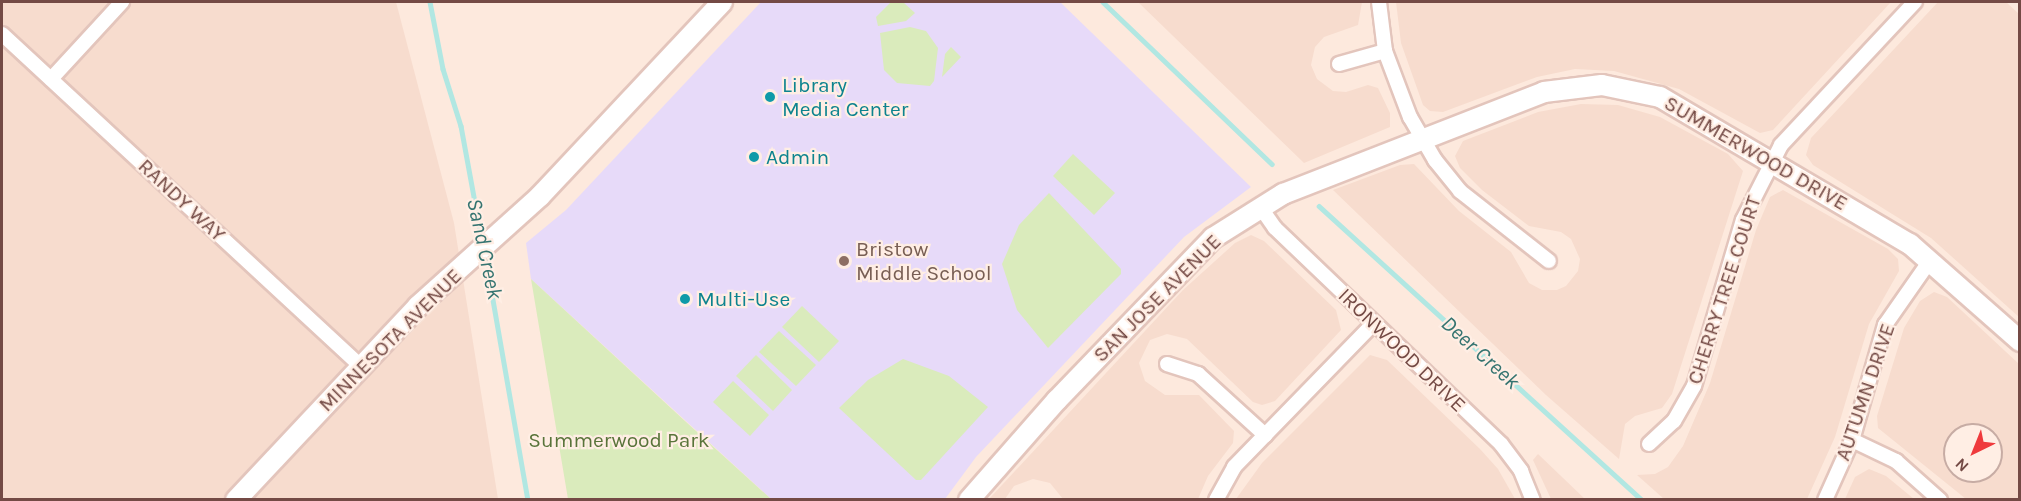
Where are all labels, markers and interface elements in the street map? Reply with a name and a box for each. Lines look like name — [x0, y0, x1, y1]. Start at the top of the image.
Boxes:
place label: Library Media Center — [782, 72, 908, 122]
marker: Library Media Center — [763, 90, 777, 104]
street label: SUMMERWOOD DRIVE — [1660, 90, 1852, 216]
place label: Admin — [766, 144, 829, 170]
marker: Admin — [747, 150, 761, 164]
street label: RANDY WAY — [133, 153, 231, 247]
street label: CHERRY TREE COURT — [1682, 193, 1766, 387]
water label: Sand Creek — [460, 196, 508, 302]
street label: SAN JOSE AVENUE — [1088, 229, 1226, 367]
place label: Bristow Middle School — [856, 236, 992, 286]
marker: Bristow Middle School — [837, 254, 851, 268]
street label: MINNESOTA AVENUE — [313, 263, 467, 417]
street label: IRONWOOD DRIVE — [1333, 283, 1471, 417]
place label: Multi-Use — [697, 286, 790, 312]
marker: Multi-Use — [678, 292, 692, 306]
water label: Deer Creek — [1435, 311, 1525, 395]
street label: AUTUMN DRIVE — [1830, 320, 1900, 464]
north arrow — [1943, 423, 2003, 483]
park label: Summerwood Park — [528, 427, 710, 453]
text: N — [1951, 454, 1972, 476]

